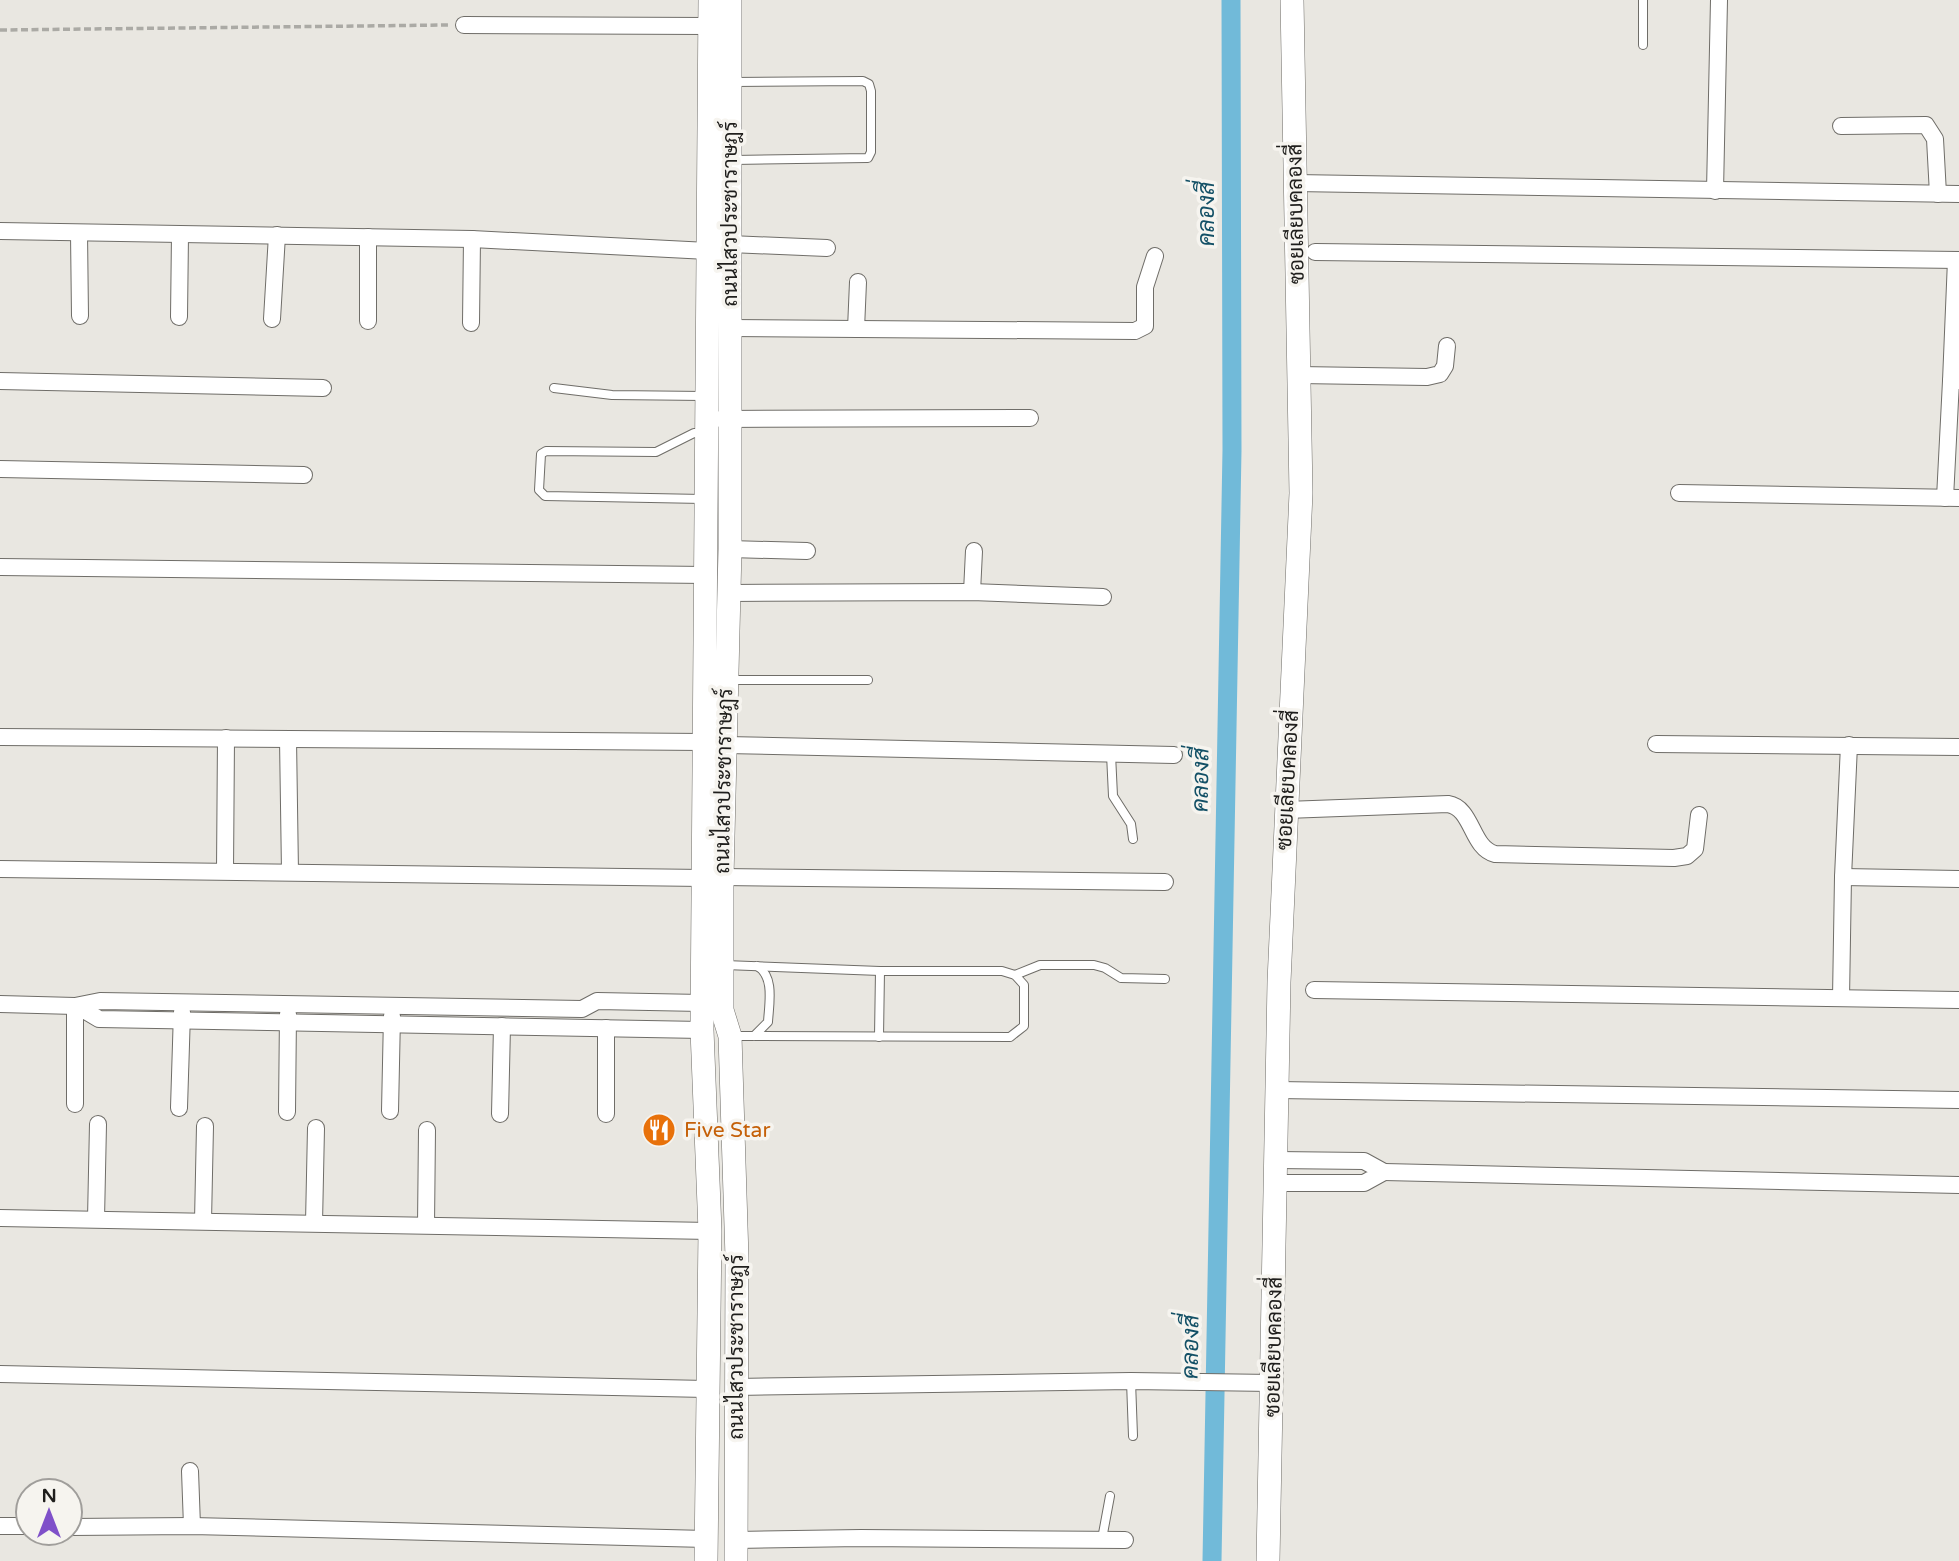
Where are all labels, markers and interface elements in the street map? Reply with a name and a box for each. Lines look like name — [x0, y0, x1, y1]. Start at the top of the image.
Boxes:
street label: ถนนไสวประชาราษฎร์ — [716, 121, 744, 307]
street label: ซอยเลียบคลองสี่ — [1274, 144, 1310, 285]
water label: คลองสี่ — [1185, 179, 1221, 246]
street label: ถนนไสวประชาราษฎร์ — [708, 688, 739, 874]
street label: ซอยเลียบคลองสี่ — [1264, 709, 1304, 851]
water label: คลองสี่ — [1178, 744, 1216, 812]
restaurant icon: Five Star — [640, 1111, 678, 1149]
place label: Five Star — [684, 1118, 770, 1143]
street label: ถนนไสวประชาราษฎร์ — [722, 1254, 750, 1440]
street label: ซอยเลียบคลองสี่ — [1252, 1276, 1288, 1417]
water label: คลองสี่ — [1168, 1311, 1206, 1379]
north arrow — [14, 1477, 84, 1547]
text: N — [41, 1485, 57, 1507]

